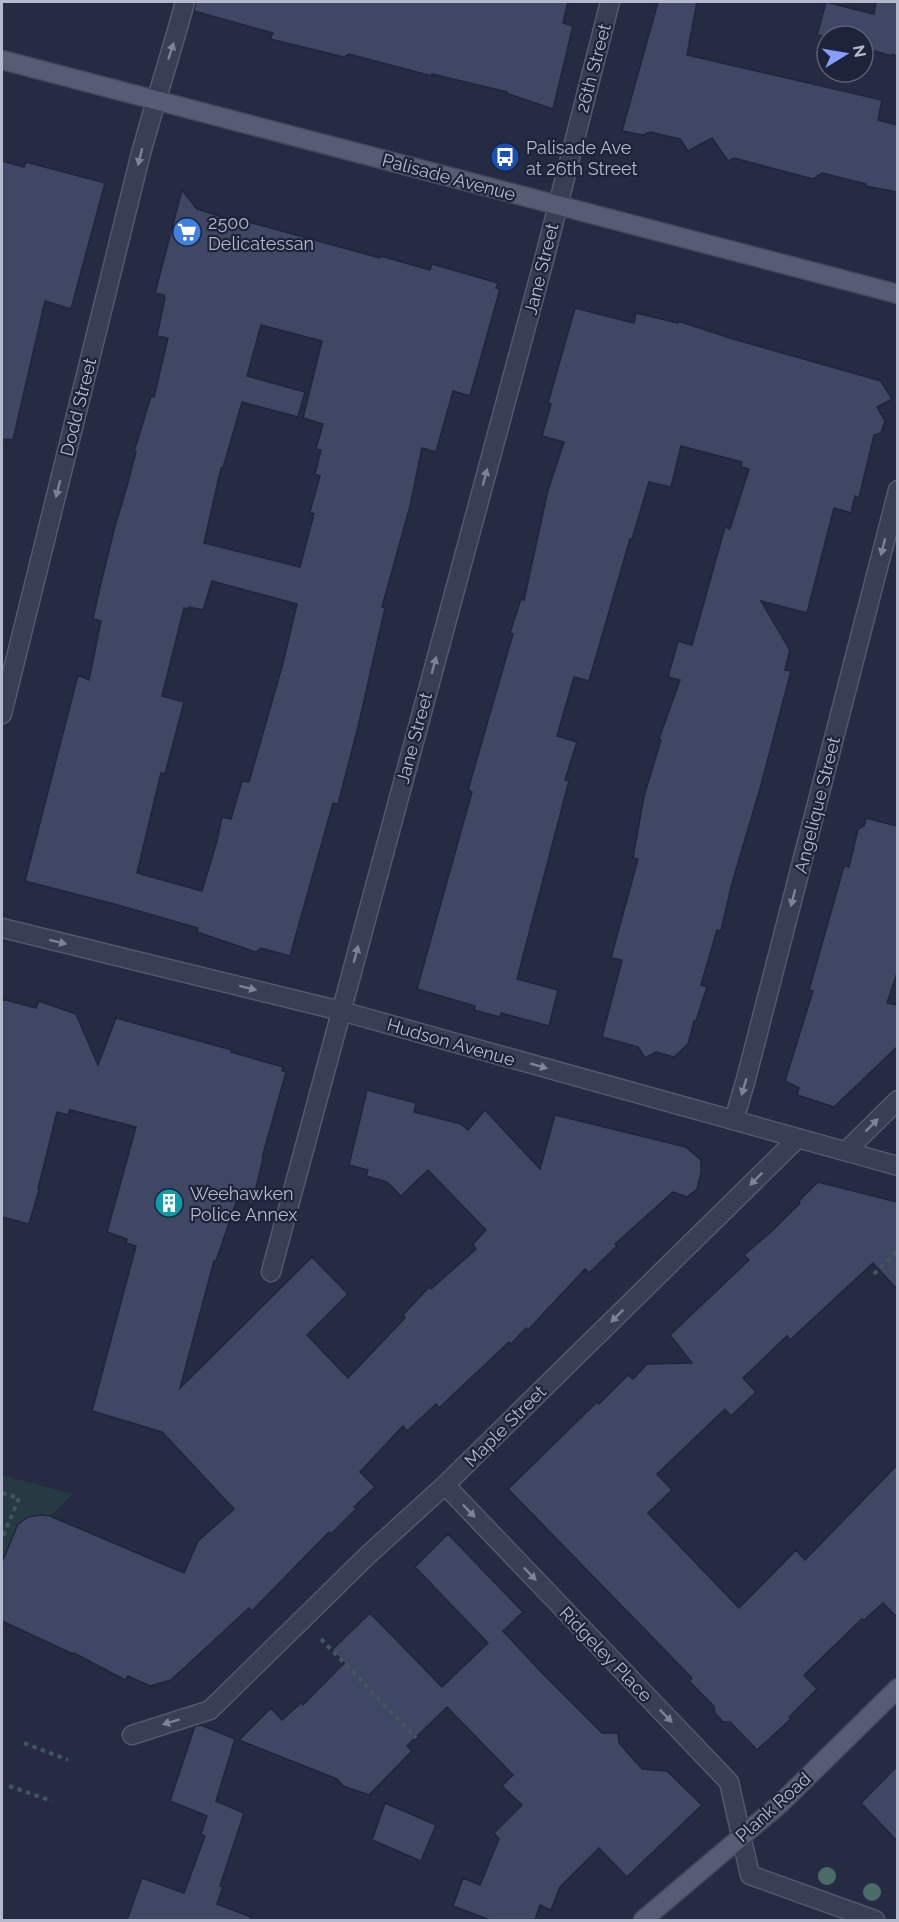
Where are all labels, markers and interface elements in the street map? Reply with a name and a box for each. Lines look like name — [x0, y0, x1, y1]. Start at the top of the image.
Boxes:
street label: 26th Street — [571, 21, 615, 115]
north arrow — [815, 24, 875, 84]
one-way arrow — [167, 42, 177, 60]
text: N — [849, 43, 870, 59]
place label: Palisade Ave at 26th Street — [526, 137, 638, 179]
bus stop icon: Palisade Ave at 26th Street — [489, 141, 521, 173]
one-way arrow — [135, 148, 144, 166]
street label: Palisade Avenue — [380, 149, 518, 205]
place label: 2500 Delicatessan — [208, 212, 314, 254]
supermarket icon: 2500 Delicatessan — [171, 216, 203, 248]
street label: Jane Street — [519, 221, 563, 317]
street label: Dodd Street — [56, 356, 100, 458]
one-way arrow — [481, 468, 491, 486]
one-way arrow — [52, 479, 62, 498]
one-way arrow — [878, 538, 887, 556]
one-way arrow — [430, 656, 440, 674]
street label: Jane Street — [392, 690, 436, 786]
street label: Angelique Street — [790, 735, 844, 875]
one-way arrow — [787, 889, 797, 907]
one-way arrow — [49, 937, 68, 947]
one-way arrow — [352, 945, 361, 963]
one-way arrow — [239, 984, 257, 994]
street label: Hudson Avenue — [385, 1014, 518, 1070]
one-way arrow — [530, 1062, 548, 1071]
one-way arrow — [739, 1078, 748, 1096]
one-way arrow — [864, 1119, 878, 1133]
one-way arrow — [748, 1172, 763, 1186]
place label: Weehawken Police Annex — [190, 1183, 297, 1225]
building icon: Weehawken Police Annex — [153, 1187, 185, 1219]
one-way arrow — [611, 1308, 625, 1322]
street label: Maple Street — [460, 1381, 550, 1471]
one-way arrow — [462, 1504, 476, 1518]
one-way arrow — [523, 1567, 537, 1581]
street label: Ridgeley Place — [555, 1602, 657, 1706]
one-way arrow — [659, 1709, 673, 1724]
one-way arrow — [162, 1718, 180, 1728]
street label: Plank Road — [731, 1768, 815, 1846]

